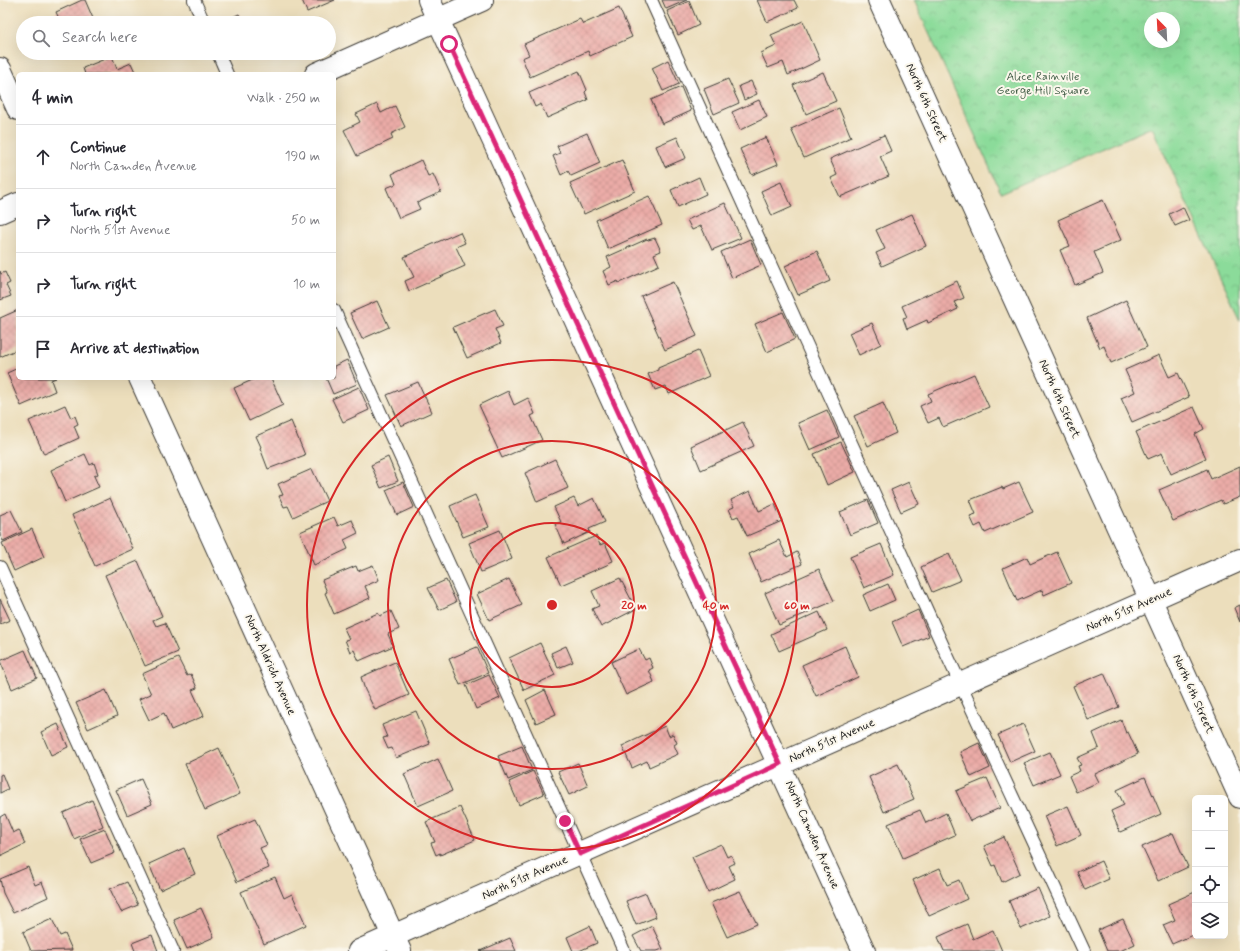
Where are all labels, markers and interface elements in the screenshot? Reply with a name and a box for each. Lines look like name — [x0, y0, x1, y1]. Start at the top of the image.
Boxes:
north arrow — [1144, 12, 1180, 48]
search box — [16, 16, 336, 60]
icon: search — [30, 27, 52, 49]
text: Search here — [62, 28, 138, 48]
route start — [440, 35, 458, 53]
street label: North 6th Street — [901, 61, 951, 145]
park label: Alice Rainville George Hill Square — [997, 69, 1090, 99]
text: 4 min — [32, 87, 73, 109]
text: Walk · 250 m — [247, 90, 320, 107]
text: Continue — [70, 138, 126, 158]
icon: ahead — [32, 146, 54, 168]
text: 190 m — [285, 148, 320, 165]
text: North Camden Avenue — [70, 158, 197, 175]
text: Turn right — [70, 202, 137, 222]
icon: right — [32, 210, 54, 232]
text: 50 m — [291, 212, 320, 229]
text: North 51st Avenue — [70, 222, 170, 239]
icon: right — [32, 274, 54, 296]
text: Turn right — [70, 275, 137, 295]
text: 10 m — [293, 276, 320, 293]
icon: arrive — [32, 338, 54, 360]
text: Arrive at destination — [70, 339, 199, 359]
street label: North 6th Street — [1034, 357, 1084, 441]
street label: North 51st Avenue — [1083, 584, 1175, 636]
centre of rings — [545, 598, 559, 612]
text: 20 m — [621, 598, 647, 614]
text: 40 m — [703, 598, 730, 614]
text: 60 m — [784, 598, 810, 614]
street label: North Aldrich Avenue — [241, 612, 300, 718]
street label: North 6th Street — [1168, 652, 1218, 736]
street label: North 51st Avenue — [786, 715, 878, 767]
street label: North Camden Avenue — [781, 778, 843, 892]
map controls — [1192, 795, 1228, 939]
button: + — [1192, 795, 1228, 831]
route end — [556, 812, 574, 830]
button: − — [1192, 831, 1228, 867]
street label: North 51st Avenue — [479, 852, 571, 904]
button: locate — [1192, 867, 1228, 903]
button: layers — [1192, 903, 1228, 939]

